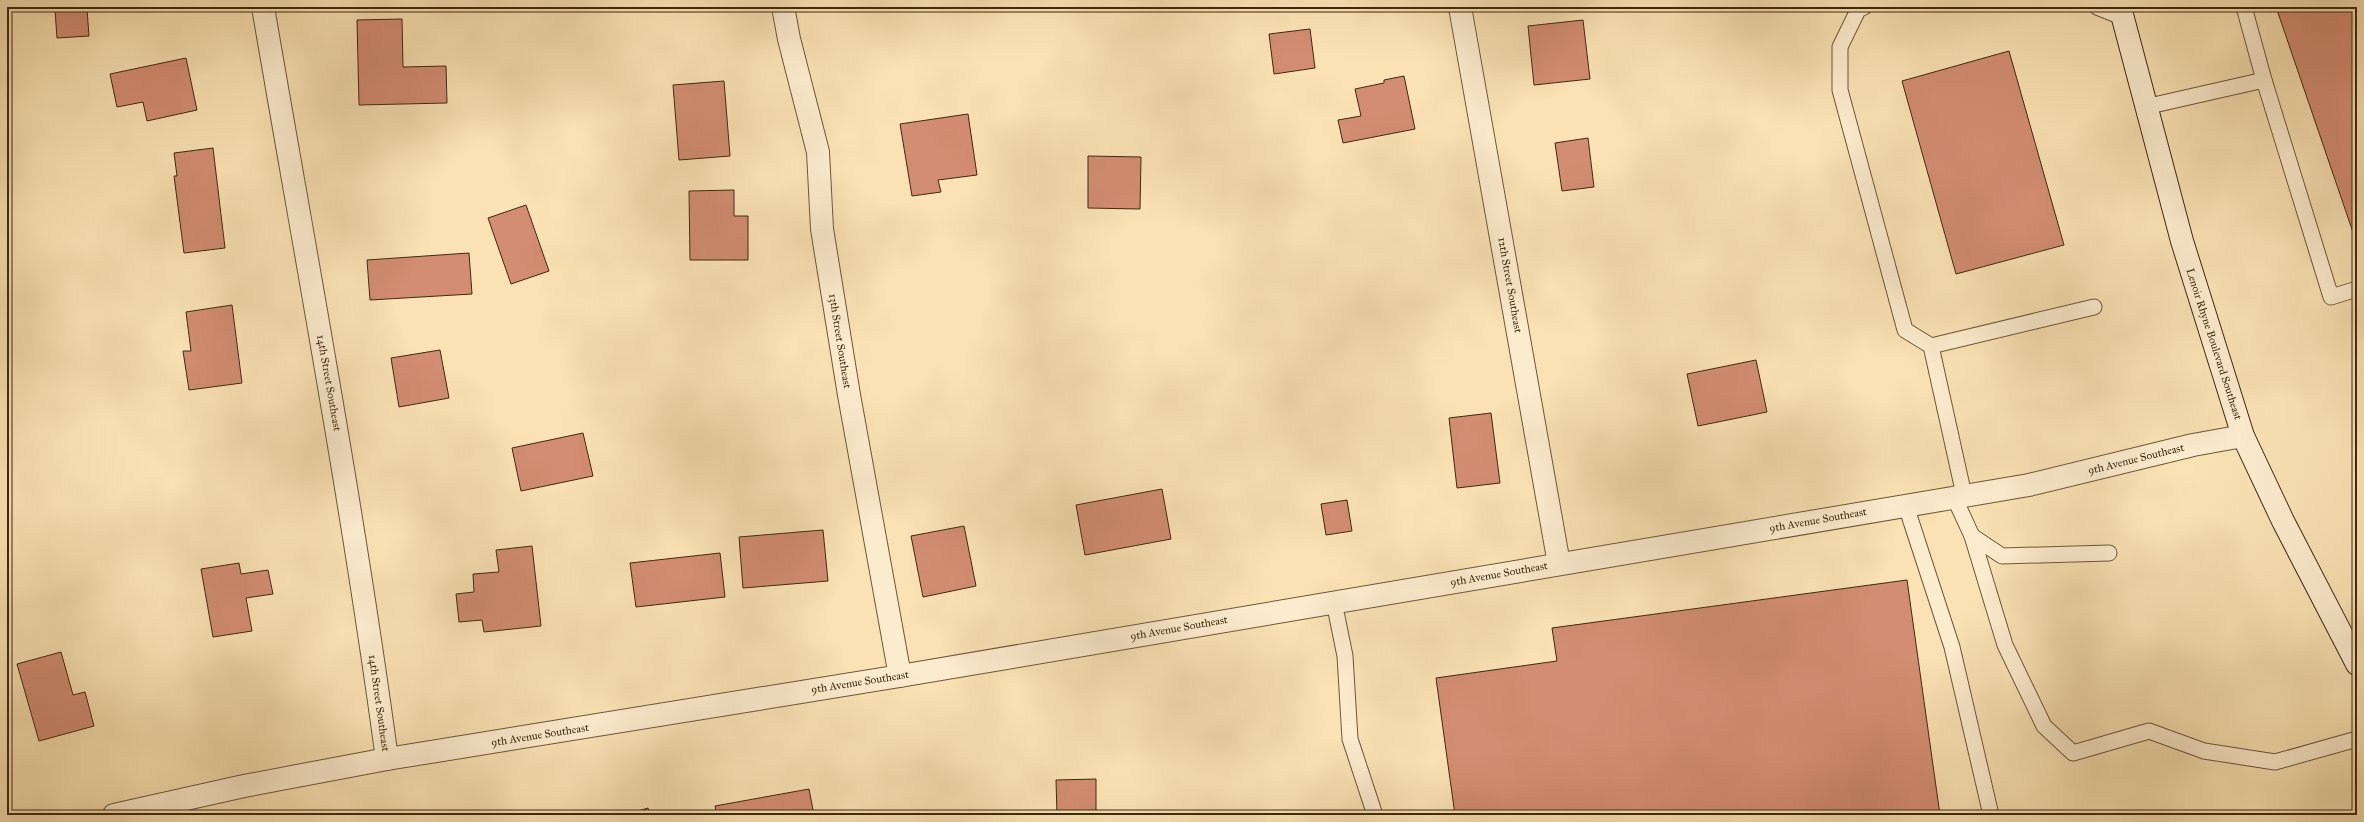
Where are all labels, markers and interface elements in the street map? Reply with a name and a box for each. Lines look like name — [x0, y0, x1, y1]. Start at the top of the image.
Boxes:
street label: 12th Street Southeast — [1495, 236, 1525, 334]
street label: Lenoir Rhyne Boulevard Southeast — [2183, 267, 2245, 421]
street label: 13th Street Southeast — [826, 293, 854, 389]
street label: 14th Street Southeast — [314, 334, 344, 432]
street label: 9th Avenue Southeast — [2087, 441, 2186, 477]
street label: 9th Avenue Southeast — [1768, 505, 1868, 535]
street label: 9th Avenue Southeast — [1449, 559, 1549, 589]
street label: 9th Avenue Southeast — [1129, 613, 1229, 643]
street label: 14th Street Southeast — [366, 654, 392, 752]
street label: 9th Avenue Southeast — [810, 668, 910, 696]
street label: 9th Avenue Southeast — [490, 721, 590, 749]

